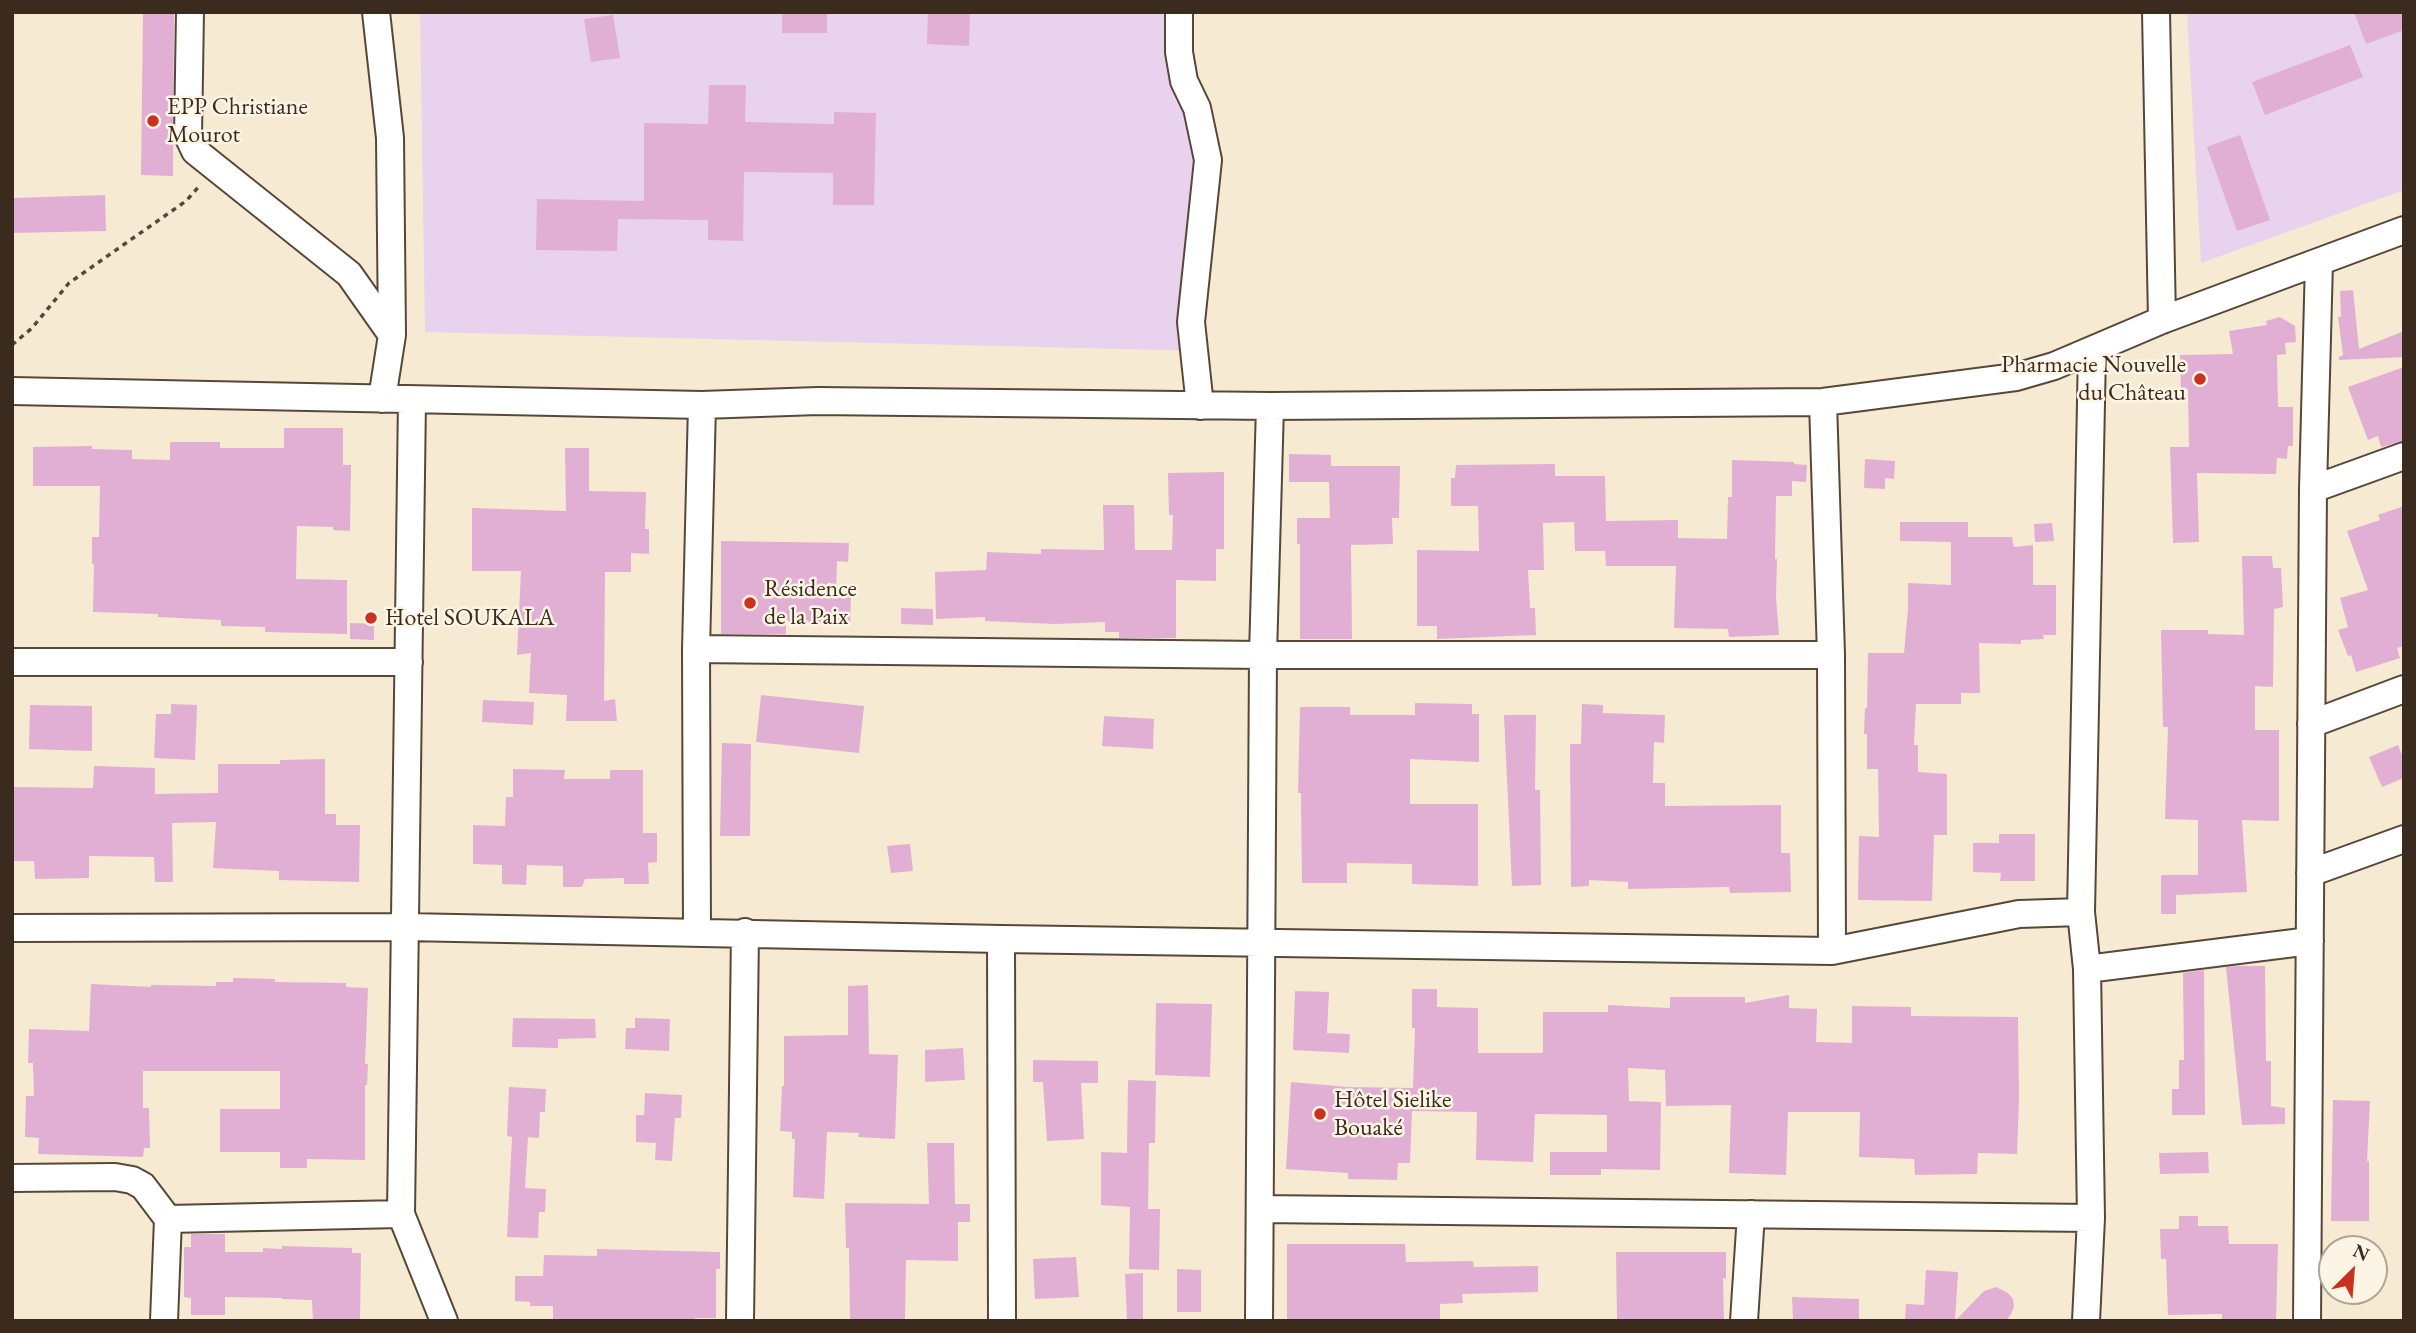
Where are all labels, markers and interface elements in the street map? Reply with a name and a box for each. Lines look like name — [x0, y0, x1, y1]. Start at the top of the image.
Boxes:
place label: EPP Christiane Mourot — [167, 93, 308, 149]
marker: EPP Christiane Mourot — [145, 113, 161, 129]
place label: Pharmacie Nouvelle du Château — [2001, 351, 2186, 407]
marker: Pharmacie Nouvelle du Château — [2192, 371, 2208, 387]
place label: Résidence de la Paix — [764, 575, 857, 631]
marker: Résidence de la Paix — [742, 595, 758, 611]
place label: Hotel SOUKALA — [385, 604, 555, 632]
marker: Hotel SOUKALA — [363, 610, 379, 626]
place label: Hôtel Sielike Bouaké — [1334, 1086, 1451, 1142]
marker: Hôtel Sielike Bouaké — [1312, 1106, 1328, 1122]
north arrow — [2318, 1235, 2388, 1305]
text: N — [2349, 1238, 2373, 1267]

